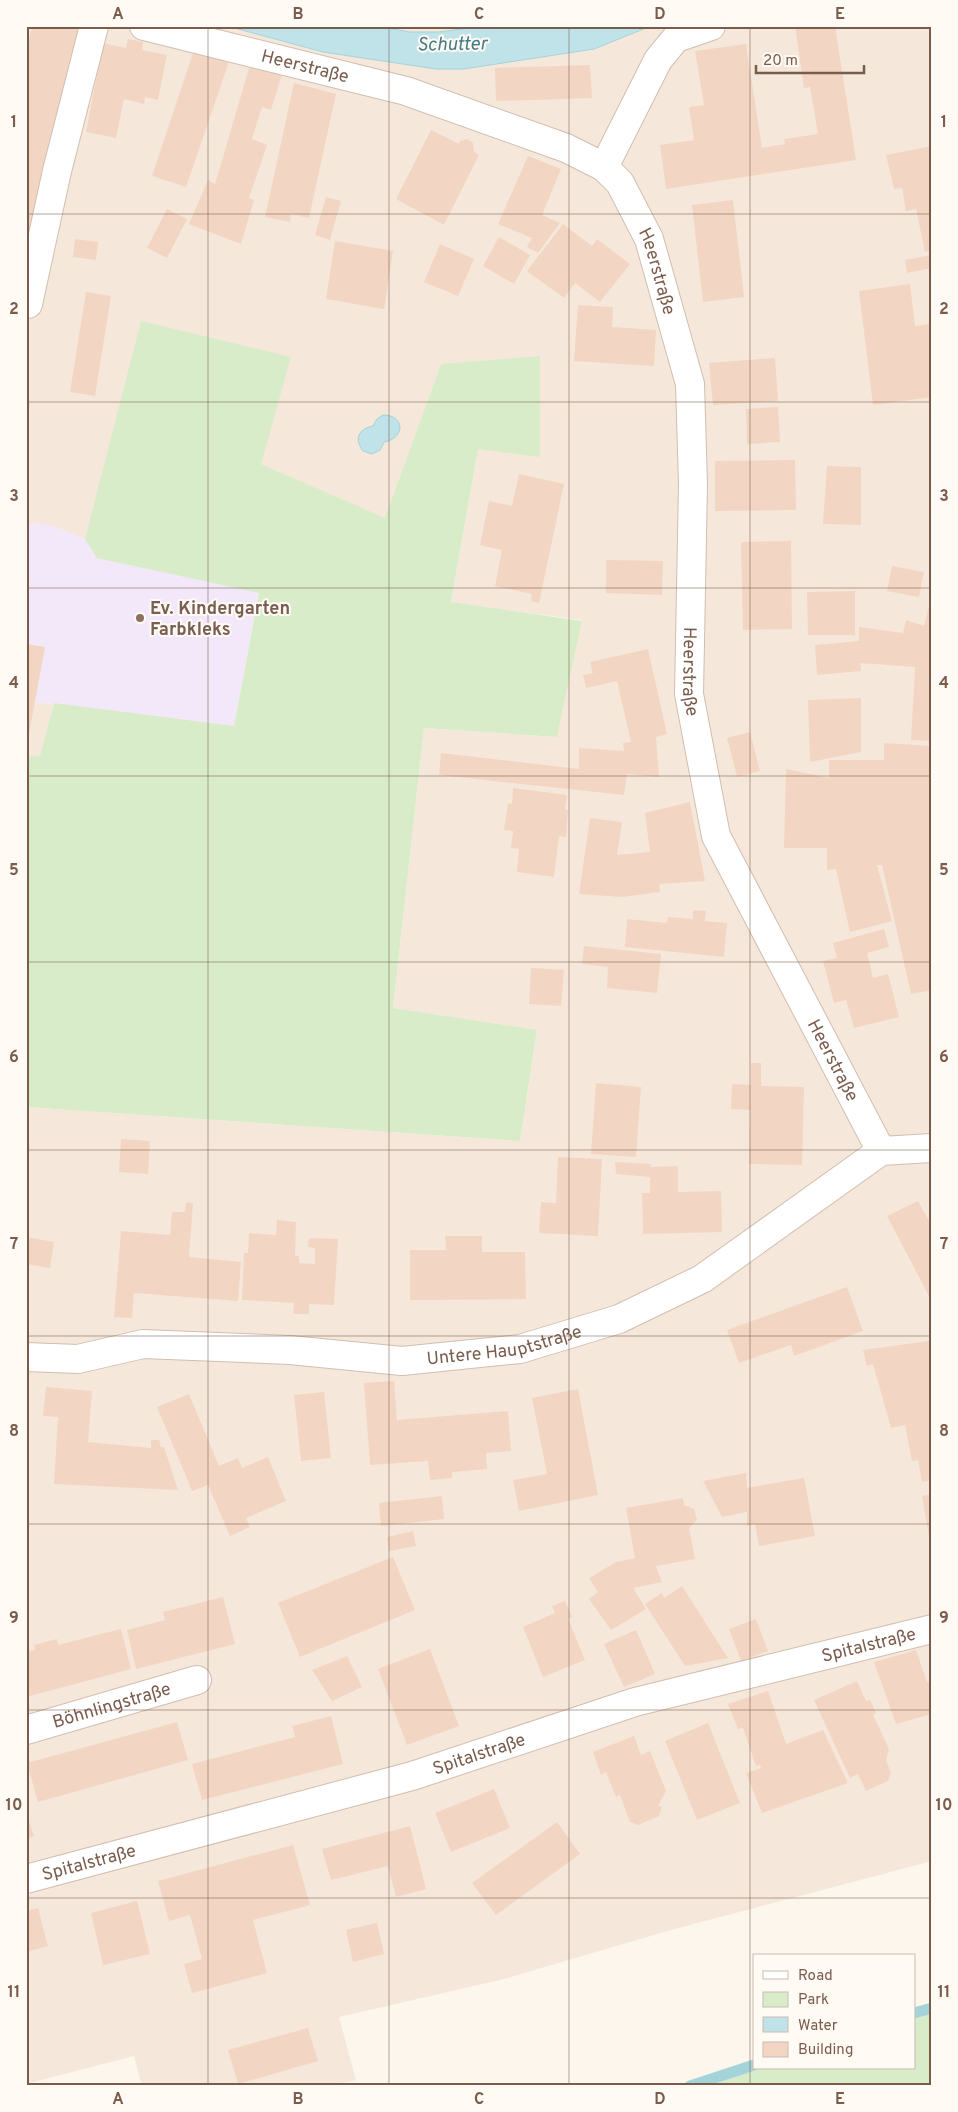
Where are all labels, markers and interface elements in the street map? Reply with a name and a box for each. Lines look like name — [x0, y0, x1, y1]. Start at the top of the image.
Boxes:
text: A — [112, 5, 124, 25]
text: B — [292, 5, 304, 25]
text: C — [474, 5, 484, 25]
text: D — [654, 5, 666, 25]
text: E — [835, 5, 845, 25]
water label: Schutter — [417, 32, 489, 58]
scale bar — [756, 42, 863, 74]
street label: Heerstraße — [259, 45, 351, 89]
text: 20 m — [763, 52, 798, 71]
text: 1 — [11, 113, 17, 133]
text: 1 — [941, 113, 947, 133]
street label: Heerstraße — [632, 224, 680, 318]
text: 2 — [9, 300, 19, 320]
text: 2 — [939, 300, 949, 320]
text: 3 — [9, 487, 19, 507]
text: 3 — [939, 487, 949, 507]
place label: Ev. Kindergarten Farbkleks — [150, 598, 290, 642]
marker: Ev. Kindergarten Farbkleks — [134, 612, 146, 624]
street label: Heerstraße — [676, 627, 703, 718]
text: 4 — [9, 674, 19, 694]
text: 4 — [939, 674, 949, 694]
text: 5 — [9, 861, 19, 881]
text: 5 — [939, 861, 949, 881]
street label: Heerstraße — [801, 1016, 863, 1106]
text: 6 — [9, 1048, 19, 1068]
text: 6 — [939, 1048, 949, 1068]
text: 7 — [10, 1235, 18, 1255]
text: 7 — [940, 1235, 948, 1255]
street label: Untere Hauptstraße — [426, 1321, 585, 1371]
text: 8 — [9, 1422, 19, 1442]
text: 8 — [939, 1422, 949, 1442]
text: 9 — [9, 1609, 19, 1629]
text: 9 — [939, 1609, 949, 1629]
street label: Spitalstraße — [819, 1623, 919, 1669]
street label: Böhnlingstraße — [50, 1678, 174, 1735]
street label: Spitalstraße — [430, 1729, 529, 1781]
text: 10 — [6, 1796, 22, 1816]
text: 10 — [936, 1796, 952, 1816]
street label: Spitalstraße — [40, 1840, 139, 1887]
legend — [753, 1954, 916, 2070]
text: Road — [798, 1967, 833, 1986]
text: 11 — [8, 1983, 20, 2003]
text: 11 — [938, 1983, 950, 2003]
text: Park — [798, 1991, 829, 2010]
text: Water — [798, 2017, 838, 2036]
text: Building — [798, 2041, 853, 2060]
text: A — [112, 2090, 124, 2110]
text: B — [292, 2090, 304, 2110]
text: C — [474, 2090, 484, 2110]
text: D — [654, 2090, 666, 2110]
text: E — [835, 2090, 845, 2110]

